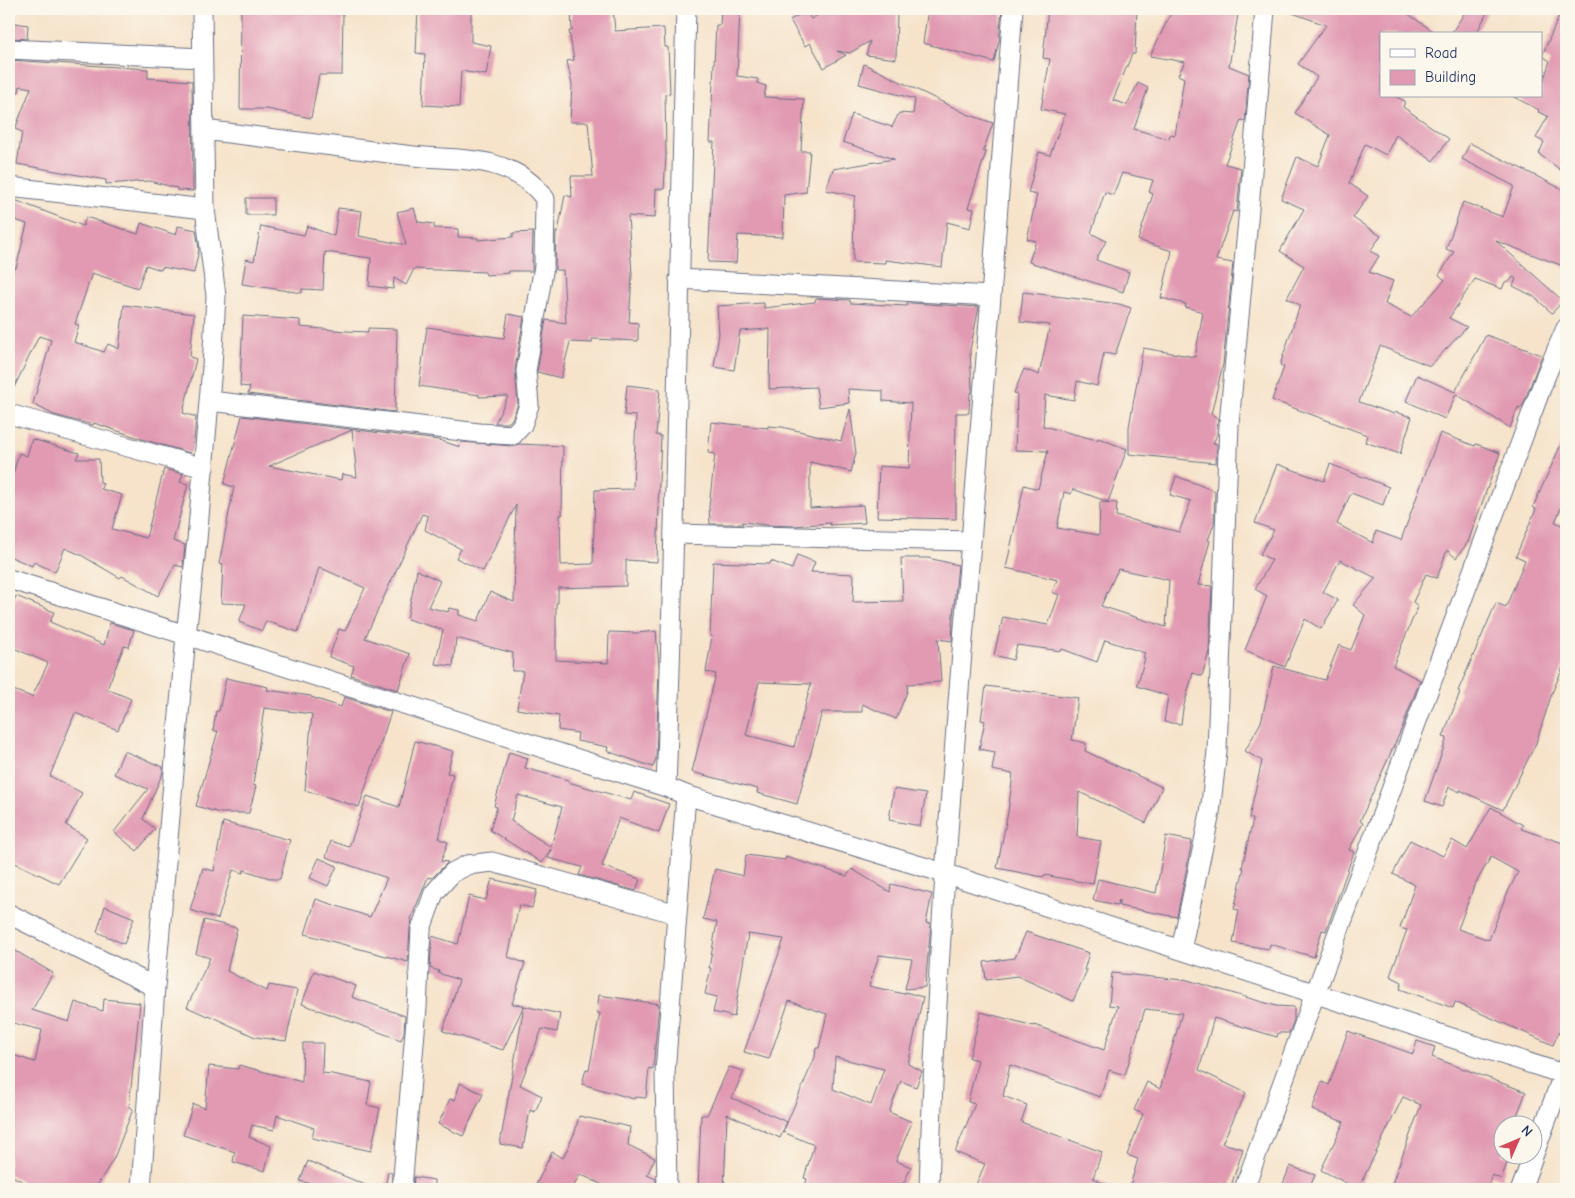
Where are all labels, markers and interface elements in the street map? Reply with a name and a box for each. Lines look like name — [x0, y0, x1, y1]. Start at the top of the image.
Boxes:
legend — [1380, 32, 1542, 98]
text: Road — [1425, 44, 1457, 62]
text: Building — [1425, 68, 1476, 86]
north arrow — [1492, 1116, 1542, 1166]
text: N — [1518, 1122, 1536, 1140]

